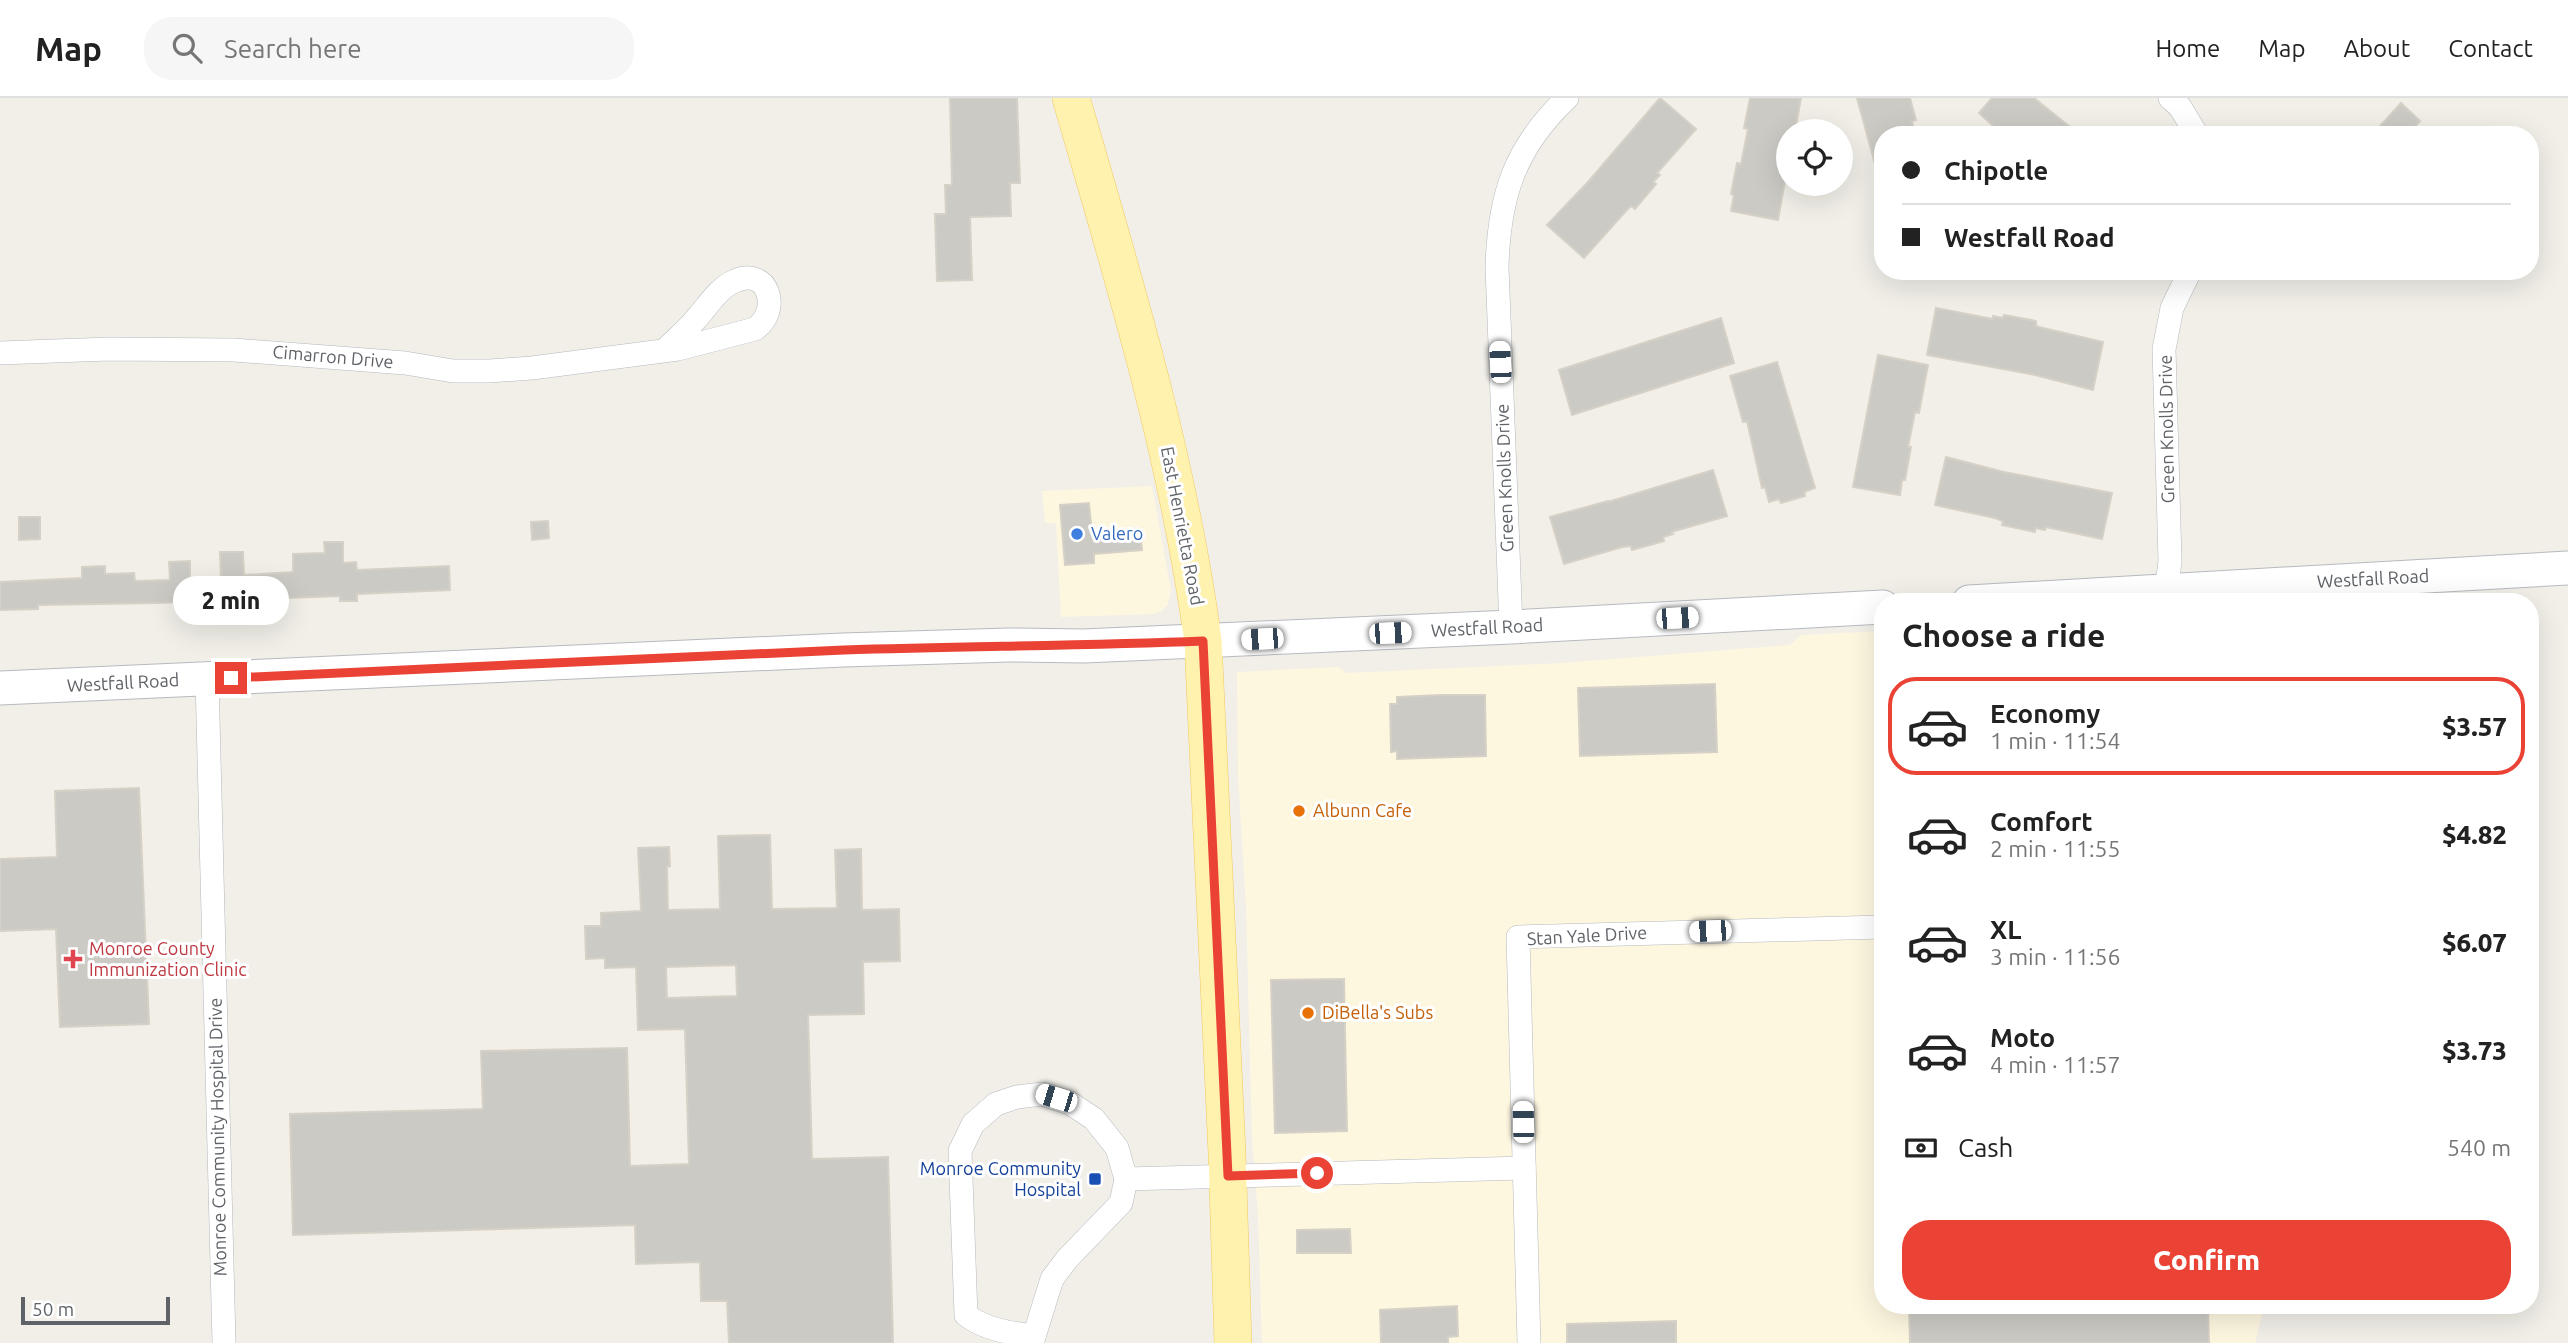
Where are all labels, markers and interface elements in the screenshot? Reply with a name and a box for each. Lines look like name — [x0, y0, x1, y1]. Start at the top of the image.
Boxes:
search box — [144, 17, 634, 80]
icon: search — [168, 29, 206, 67]
text: Map — [35, 30, 102, 67]
text: Search here — [224, 34, 362, 63]
text: Home — [2155, 35, 2220, 62]
text: Map — [2258, 35, 2305, 62]
text: About — [2343, 35, 2410, 62]
text: Contact — [2448, 35, 2533, 62]
map controls — [1776, 119, 1853, 196]
button: locate — [1776, 119, 1853, 196]
text: Chipotle — [1944, 156, 2048, 185]
text: Westfall Road — [1944, 223, 2115, 252]
car — [1489, 340, 1512, 384]
street label: Cimarron Drive — [272, 341, 394, 371]
street label: Green Knolls Drive — [2155, 355, 2177, 504]
street label: Green Knolls Drive — [1491, 403, 1517, 553]
street label: East Henrietta Road — [1158, 445, 1208, 607]
place label: Valero — [1091, 523, 1143, 543]
marker: Valero — [1069, 526, 1085, 542]
street label: Westfall Road — [2316, 565, 2430, 591]
callout: 2 min — [173, 576, 289, 626]
text: 2 min — [202, 588, 260, 613]
car — [1656, 606, 1699, 630]
street label: Westfall Road — [1430, 614, 1544, 640]
text: Choose a ride — [1902, 617, 2105, 653]
car — [1369, 622, 1412, 644]
car — [1241, 627, 1284, 651]
route end — [215, 662, 247, 694]
street label: Westfall Road — [66, 669, 180, 695]
icon: car — [1906, 695, 1969, 758]
text: Economy — [1990, 699, 2100, 728]
text: $3.57 — [2442, 712, 2507, 741]
text: 1 min · 11:54 — [1990, 728, 2121, 753]
place label: Albunn Cafe — [1313, 800, 1412, 820]
marker: Albunn Cafe — [1291, 803, 1307, 819]
icon: car — [1906, 803, 1969, 866]
text: Comfort — [1990, 807, 2093, 836]
text: $4.82 — [2442, 820, 2507, 849]
text: 2 min · 11:55 — [1990, 836, 2121, 861]
icon: car — [1906, 911, 1969, 974]
text: XL — [1990, 915, 2021, 944]
car — [1689, 920, 1732, 942]
street label: Stan Yale Drive — [1526, 922, 1648, 948]
text: $6.07 — [2442, 928, 2507, 957]
place label: Monroe County Immunization Clinic — [89, 938, 247, 979]
text: 3 min · 11:56 — [1990, 944, 2121, 969]
marker: Monroe County Immunization Clinic — [63, 949, 83, 969]
street label: Monroe Community Hospital Drive — [205, 997, 229, 1277]
place label: DiBella's Subs — [1322, 1002, 1433, 1022]
marker: DiBella's Subs — [1300, 1005, 1316, 1021]
icon: car — [1906, 1019, 1969, 1082]
text: Moto — [1990, 1023, 2055, 1052]
text: $3.73 — [2442, 1036, 2507, 1065]
text: 4 min · 11:57 — [1990, 1052, 2121, 1077]
car — [1033, 1082, 1080, 1114]
car — [1513, 1101, 1534, 1143]
icon: cash — [1902, 1129, 1940, 1167]
text: Cash — [1958, 1133, 2013, 1162]
text: 540 m — [2447, 1135, 2511, 1160]
route start — [1301, 1157, 1333, 1189]
place label: Monroe Community Hospital — [920, 1158, 1081, 1199]
marker: Monroe Community Hospital — [1087, 1171, 1103, 1187]
button: Confirm — [1902, 1220, 2511, 1300]
scale bar — [21, 1294, 170, 1326]
text: 50 m — [32, 1298, 74, 1320]

